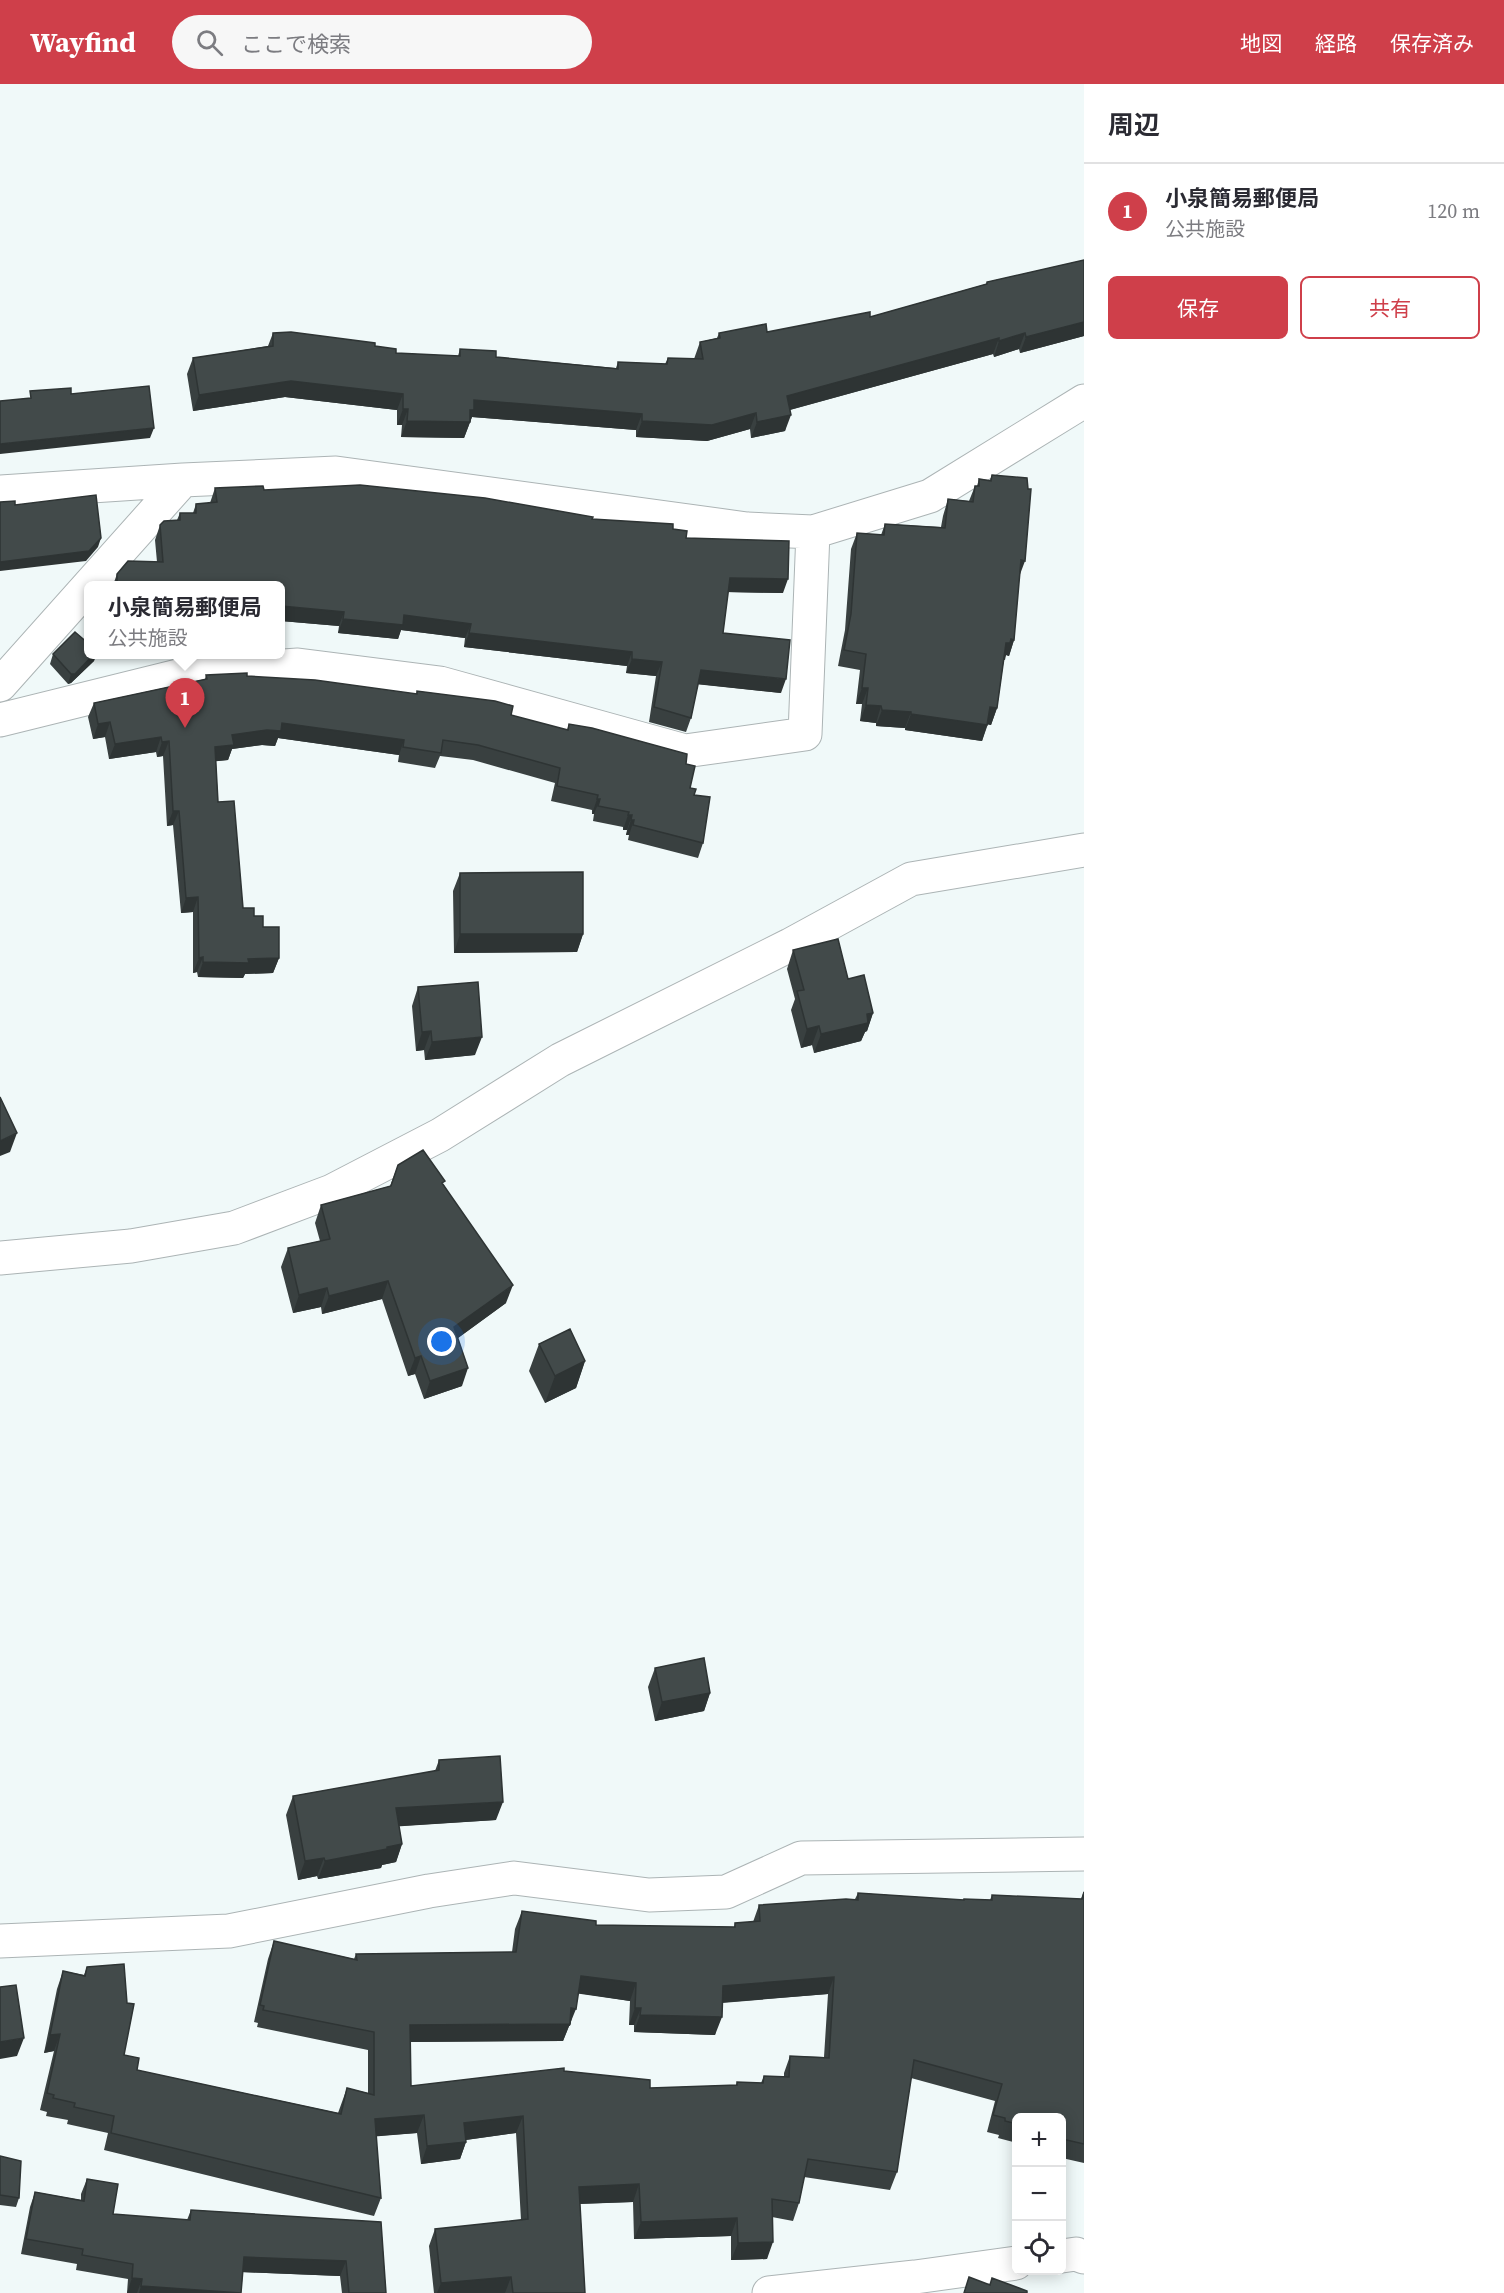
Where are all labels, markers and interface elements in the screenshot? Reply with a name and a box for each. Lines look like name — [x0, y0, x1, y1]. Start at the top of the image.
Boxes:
search box — [172, 15, 592, 69]
text: Wayfind — [30, 23, 136, 61]
icon: search — [193, 26, 226, 59]
text: ここで検索 — [241, 29, 351, 59]
text: 地図 — [1240, 29, 1282, 58]
text: 経路 — [1315, 29, 1357, 58]
text: 保存済み — [1390, 29, 1474, 58]
text: 周辺 — [1108, 107, 1160, 143]
text: 小泉簡易郵便局 — [1165, 183, 1319, 213]
text: 1 — [1122, 197, 1133, 225]
text: 120 m — [1427, 197, 1480, 225]
text: 公共施設 — [1165, 215, 1245, 243]
button: 保存 — [1108, 276, 1288, 339]
button: 共有 — [1300, 276, 1480, 339]
popup — [84, 581, 285, 659]
text: 小泉簡易郵便局 — [107, 592, 262, 622]
text: 公共施設 — [107, 624, 187, 652]
pin: 1 — [166, 678, 204, 728]
your location — [427, 1327, 456, 1356]
map controls — [1012, 2113, 1066, 2275]
button: + — [1012, 2113, 1066, 2167]
button: − — [1012, 2167, 1066, 2221]
button: locate — [1012, 2221, 1066, 2275]

